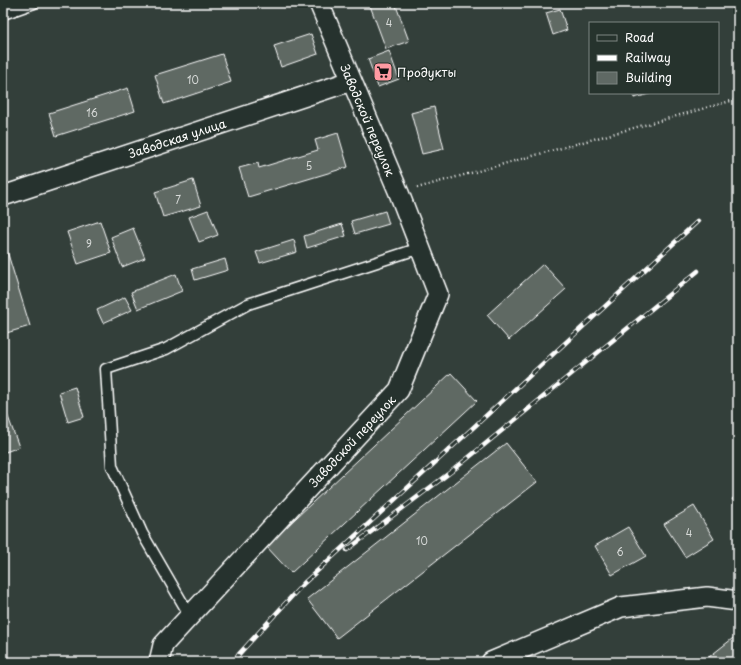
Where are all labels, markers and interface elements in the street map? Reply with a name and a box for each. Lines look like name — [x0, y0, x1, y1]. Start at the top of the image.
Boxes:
house number: 4 — [386, 15, 393, 30]
legend — [589, 22, 719, 94]
text: Road — [625, 28, 654, 46]
text: Railway — [625, 48, 671, 66]
street label: Заводской переулок — [336, 61, 400, 180]
supermarket icon: Продукты — [372, 61, 394, 83]
place label: Продукты — [397, 63, 456, 81]
text: Building — [625, 68, 672, 86]
house number: 10 — [187, 72, 199, 87]
house number: 16 — [86, 105, 98, 120]
street label: Заводская улица — [126, 114, 228, 162]
house number: 5 — [306, 158, 312, 173]
house number: 7 — [175, 192, 181, 207]
house number: 9 — [86, 236, 92, 251]
street label: Заводской переулок — [304, 390, 400, 491]
house number: 4 — [686, 525, 693, 540]
house number: 10 — [416, 533, 428, 548]
house number: 6 — [616, 544, 624, 559]

